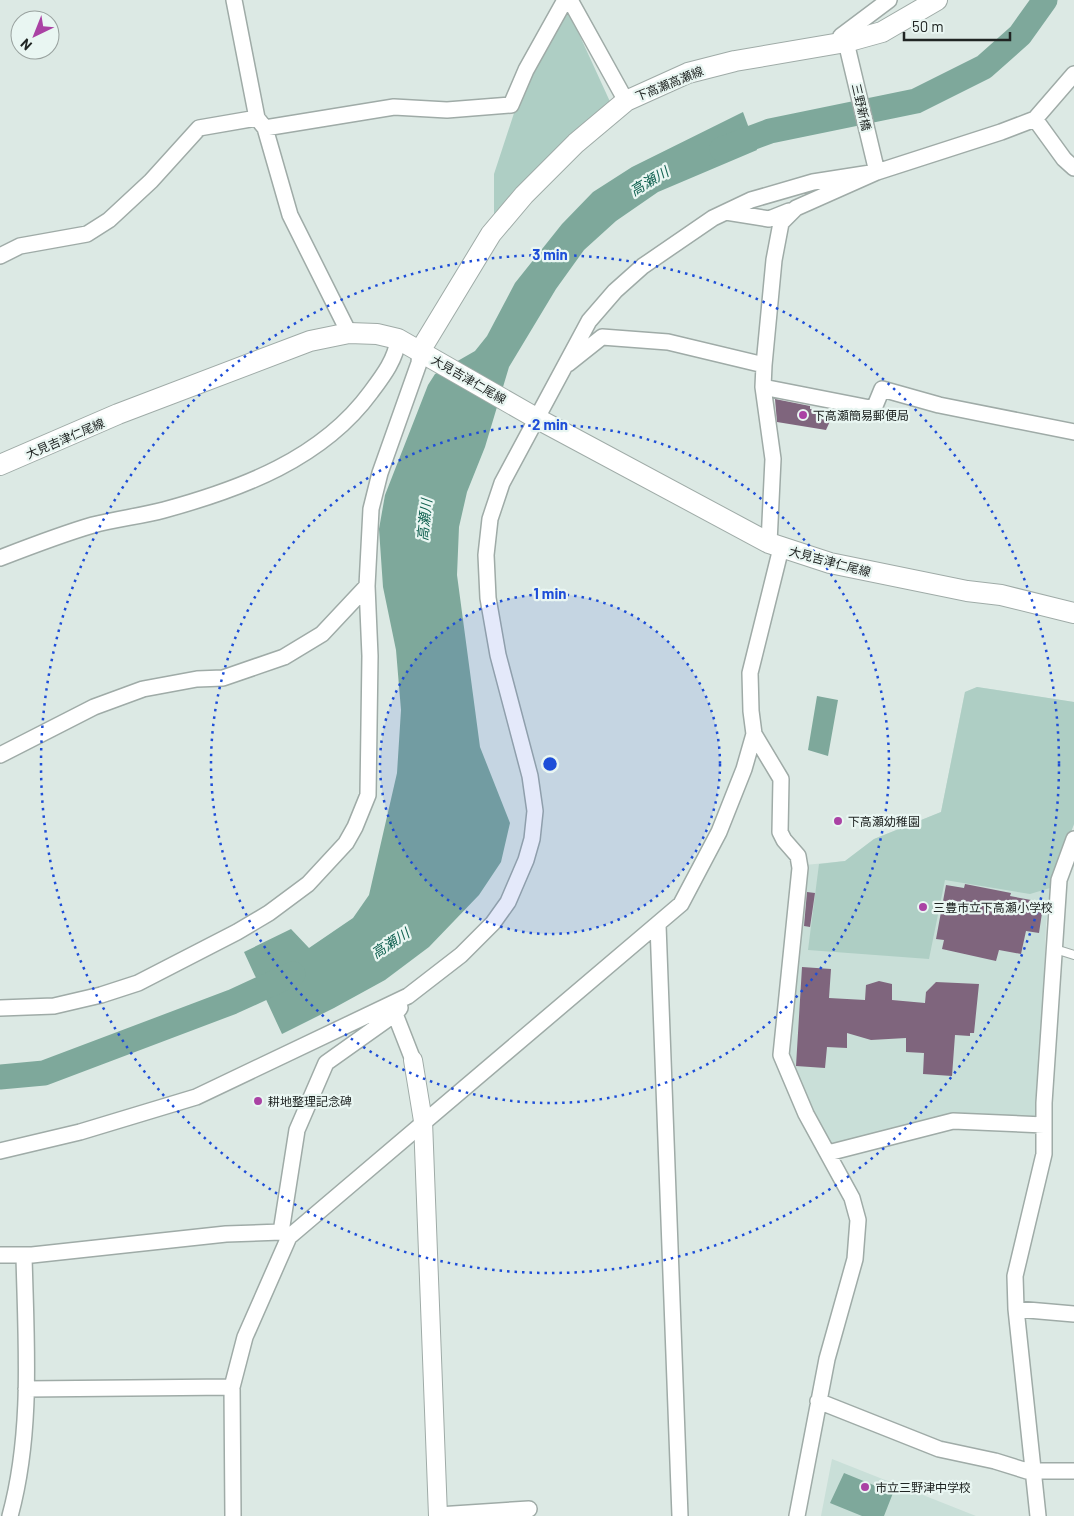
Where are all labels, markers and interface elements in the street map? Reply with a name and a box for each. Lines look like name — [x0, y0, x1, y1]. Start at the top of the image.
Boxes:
north arrow — [10, 10, 60, 60]
scale bar — [904, 10, 1010, 42]
text: 50 m — [912, 17, 944, 35]
text: N — [17, 35, 35, 54]
street label: 下高瀬高瀬線 — [633, 63, 705, 103]
street label: 三野新橋 — [850, 82, 874, 132]
water label: 高瀬川 — [627, 162, 673, 199]
text: 3 min — [532, 245, 568, 263]
street label: 大見吉津仁尾線 — [429, 352, 509, 406]
place label: 下高瀬簡易郵便局 — [813, 408, 909, 422]
marker: 下高瀬簡易郵便局 — [797, 409, 809, 421]
street label: 大見吉津仁尾線 — [24, 415, 106, 461]
text: 2 min — [532, 415, 568, 433]
water label: 高瀬川 — [413, 496, 435, 542]
street label: 大見吉津仁尾線 — [788, 543, 872, 579]
text: 1 min — [534, 584, 566, 602]
centre of rings — [541, 755, 559, 773]
place label: 下高瀬幼稚園 — [848, 814, 920, 828]
marker: 下高瀬幼稚園 — [832, 815, 844, 827]
place label: 三豊市立下高瀬小学校 — [933, 900, 1053, 914]
marker: 三豊市立下高瀬小学校 — [917, 901, 929, 913]
water label: 高瀬川 — [368, 923, 414, 962]
place label: 耕地整理記念碑 — [268, 1094, 352, 1108]
marker: 耕地整理記念碑 — [252, 1095, 264, 1107]
place label: 市立三野津中学校 — [875, 1480, 971, 1494]
marker: 市立三野津中学校 — [859, 1481, 871, 1493]

